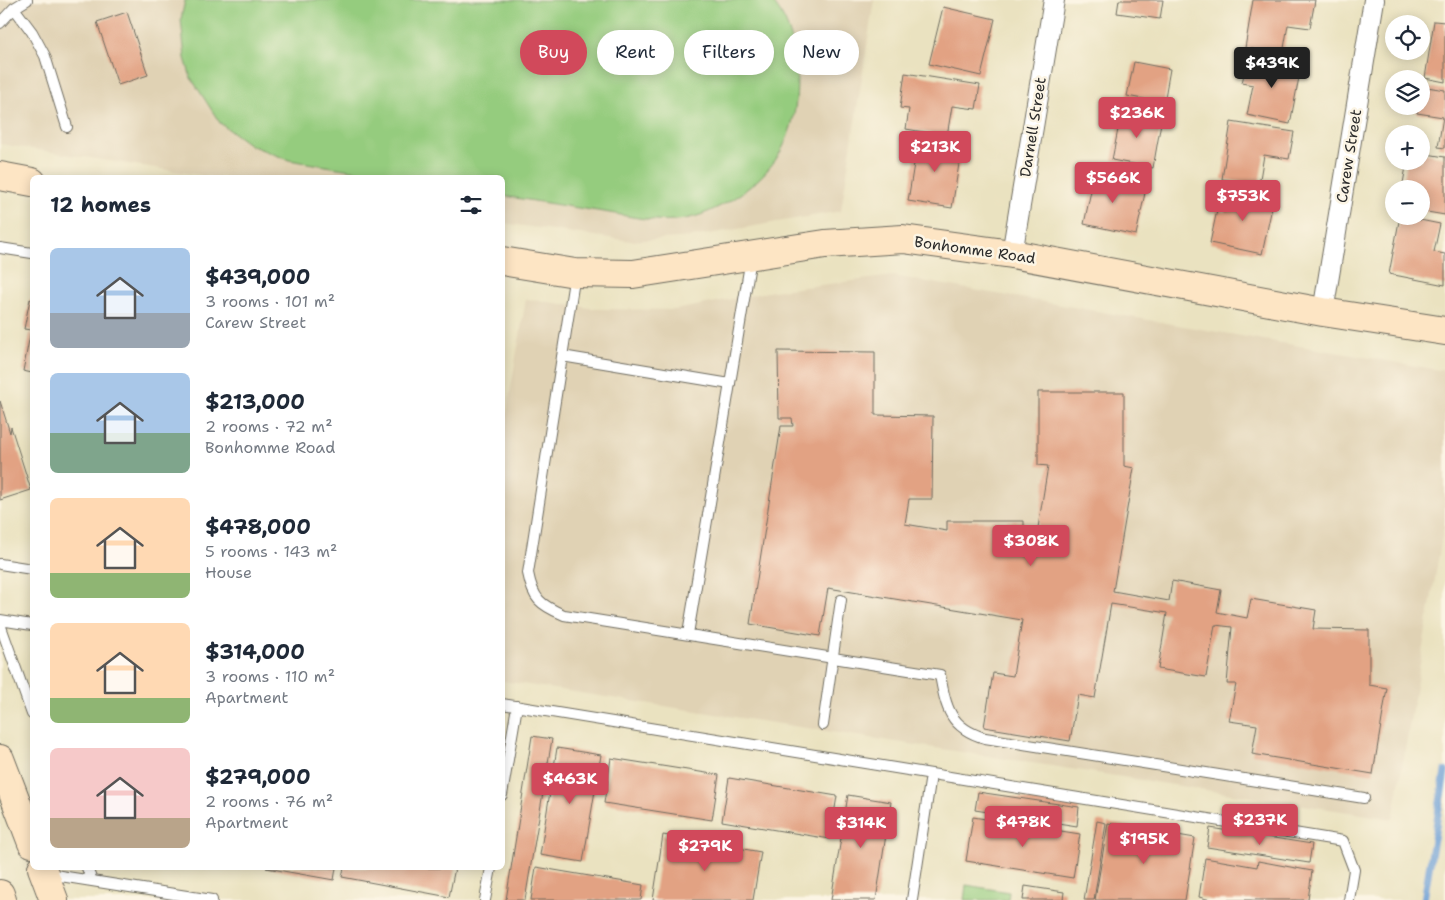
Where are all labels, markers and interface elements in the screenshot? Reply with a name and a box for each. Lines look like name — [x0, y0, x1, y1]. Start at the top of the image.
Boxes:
map controls — [1385, 15, 1430, 225]
button: locate — [1385, 15, 1430, 60]
chip: Buy — [520, 30, 587, 75]
chip: Rent — [597, 30, 674, 75]
chip: Filters — [684, 30, 774, 75]
chip: New — [784, 30, 859, 75]
pin: $439K — [1237, 46, 1307, 89]
text: $439K — [1245, 52, 1299, 73]
button: layers — [1385, 70, 1430, 115]
street label: Darnell Street — [1015, 76, 1051, 178]
pin: $236K — [1102, 96, 1172, 139]
text: $236K — [1110, 102, 1164, 123]
street label: Carew Street — [1332, 108, 1366, 204]
button: + — [1385, 125, 1430, 170]
pin: $213K — [900, 130, 970, 173]
text: $213K — [910, 136, 960, 157]
pin: $566K — [1078, 162, 1148, 204]
text: $566K — [1086, 167, 1140, 188]
pin: $753K — [1208, 180, 1278, 222]
button: − — [1385, 180, 1430, 225]
text: $753K — [1216, 185, 1270, 206]
text: 12 homes — [50, 191, 151, 219]
icon: filters — [457, 191, 485, 219]
street label: Bonhomme Road — [913, 232, 1037, 268]
text: $439,000 — [205, 263, 311, 291]
icon: home — [90, 268, 150, 328]
text: 3 rooms · 101 m² — [205, 291, 335, 312]
text: Carew Street — [205, 312, 306, 333]
text: $213,000 — [205, 388, 305, 416]
icon: home — [90, 393, 150, 453]
text: 2 rooms · 72 m² — [205, 416, 333, 437]
text: Bonhomme Road — [205, 437, 335, 458]
text: $478,000 — [205, 513, 311, 541]
icon: home — [90, 518, 150, 578]
pin: $308K — [996, 524, 1066, 567]
text: $308K — [1003, 530, 1059, 551]
text: 5 rooms · 143 m² — [205, 541, 337, 562]
text: House — [205, 562, 252, 583]
text: $314,000 — [205, 638, 305, 666]
icon: home — [90, 643, 150, 703]
text: 3 rooms · 110 m² — [205, 666, 335, 687]
text: Apartment — [205, 687, 288, 708]
pin: $463K — [535, 762, 605, 805]
text: $279,000 — [205, 763, 311, 791]
icon: home — [90, 768, 150, 828]
text: $463K — [543, 768, 597, 789]
text: 2 rooms · 76 m² — [205, 791, 333, 812]
pin: $237K — [1225, 804, 1295, 846]
pin: $314K — [826, 806, 896, 849]
pin: $478K — [988, 806, 1058, 848]
text: $237K — [1233, 809, 1287, 830]
text: $478K — [996, 811, 1050, 832]
text: Apartment — [205, 812, 288, 833]
text: $314K — [836, 812, 886, 833]
pin: $195K — [1109, 822, 1179, 865]
text: $195K — [1119, 828, 1169, 849]
pin: $279K — [670, 830, 740, 872]
text: $279K — [678, 835, 732, 856]

